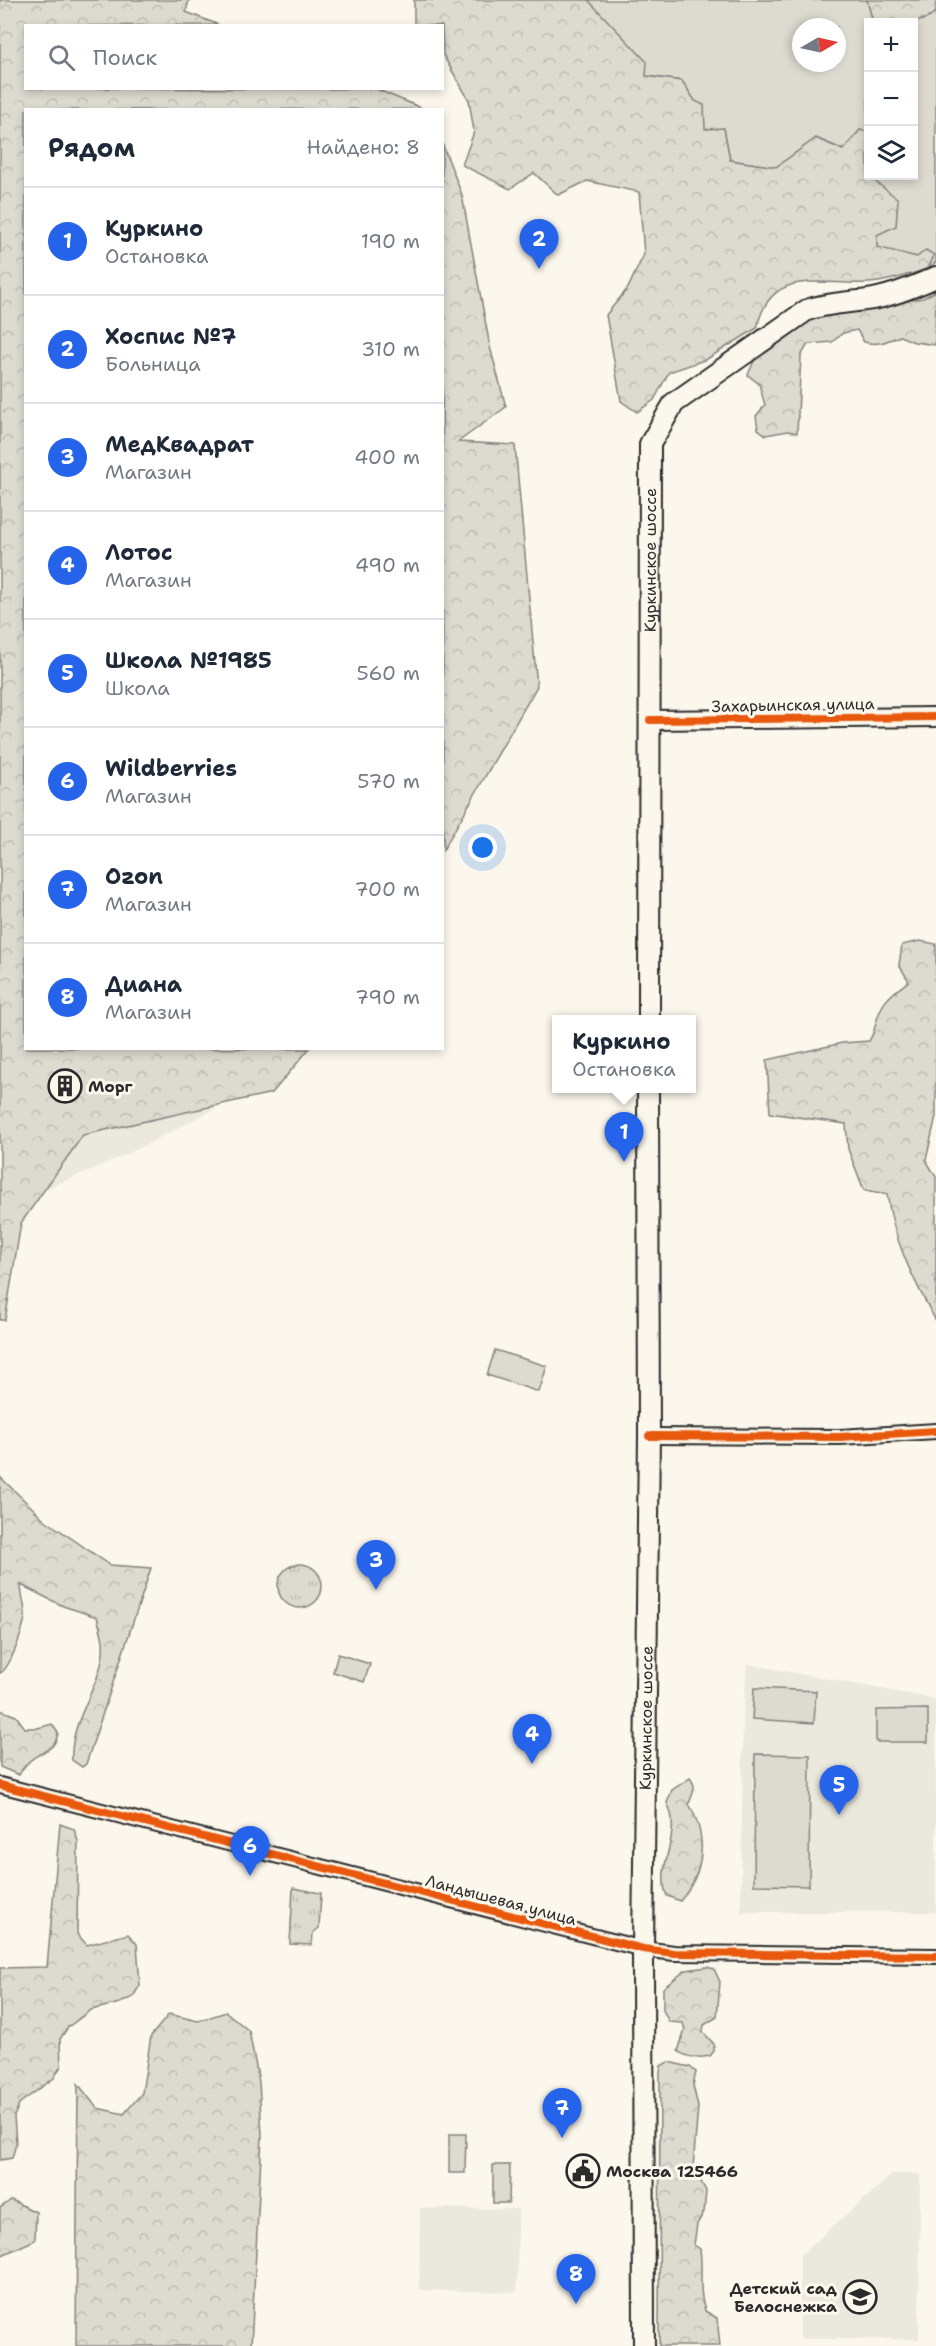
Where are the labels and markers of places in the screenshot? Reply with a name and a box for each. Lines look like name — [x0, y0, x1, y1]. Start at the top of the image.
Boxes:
pin: 2 — [520, 220, 558, 269]
building icon: Морг — [47, 1068, 83, 1104]
place label: Морг — [88, 1076, 134, 1097]
pin: 1 — [604, 1112, 644, 1162]
pin: 3 — [356, 1540, 395, 1590]
pin: 4 — [512, 1714, 552, 1764]
pin: 5 — [820, 1766, 858, 1815]
pin: 6 — [230, 1826, 270, 1876]
pin: 7 — [542, 2088, 582, 2138]
public building icon: Москва 125466 — [565, 2153, 601, 2189]
place label: Москва 125466 — [606, 2161, 738, 2182]
pin: 8 — [556, 2254, 596, 2304]
place label: Детский сад Белоснежка — [730, 2278, 838, 2317]
school or university icon: Детский сад Белоснежка — [842, 2279, 878, 2315]

